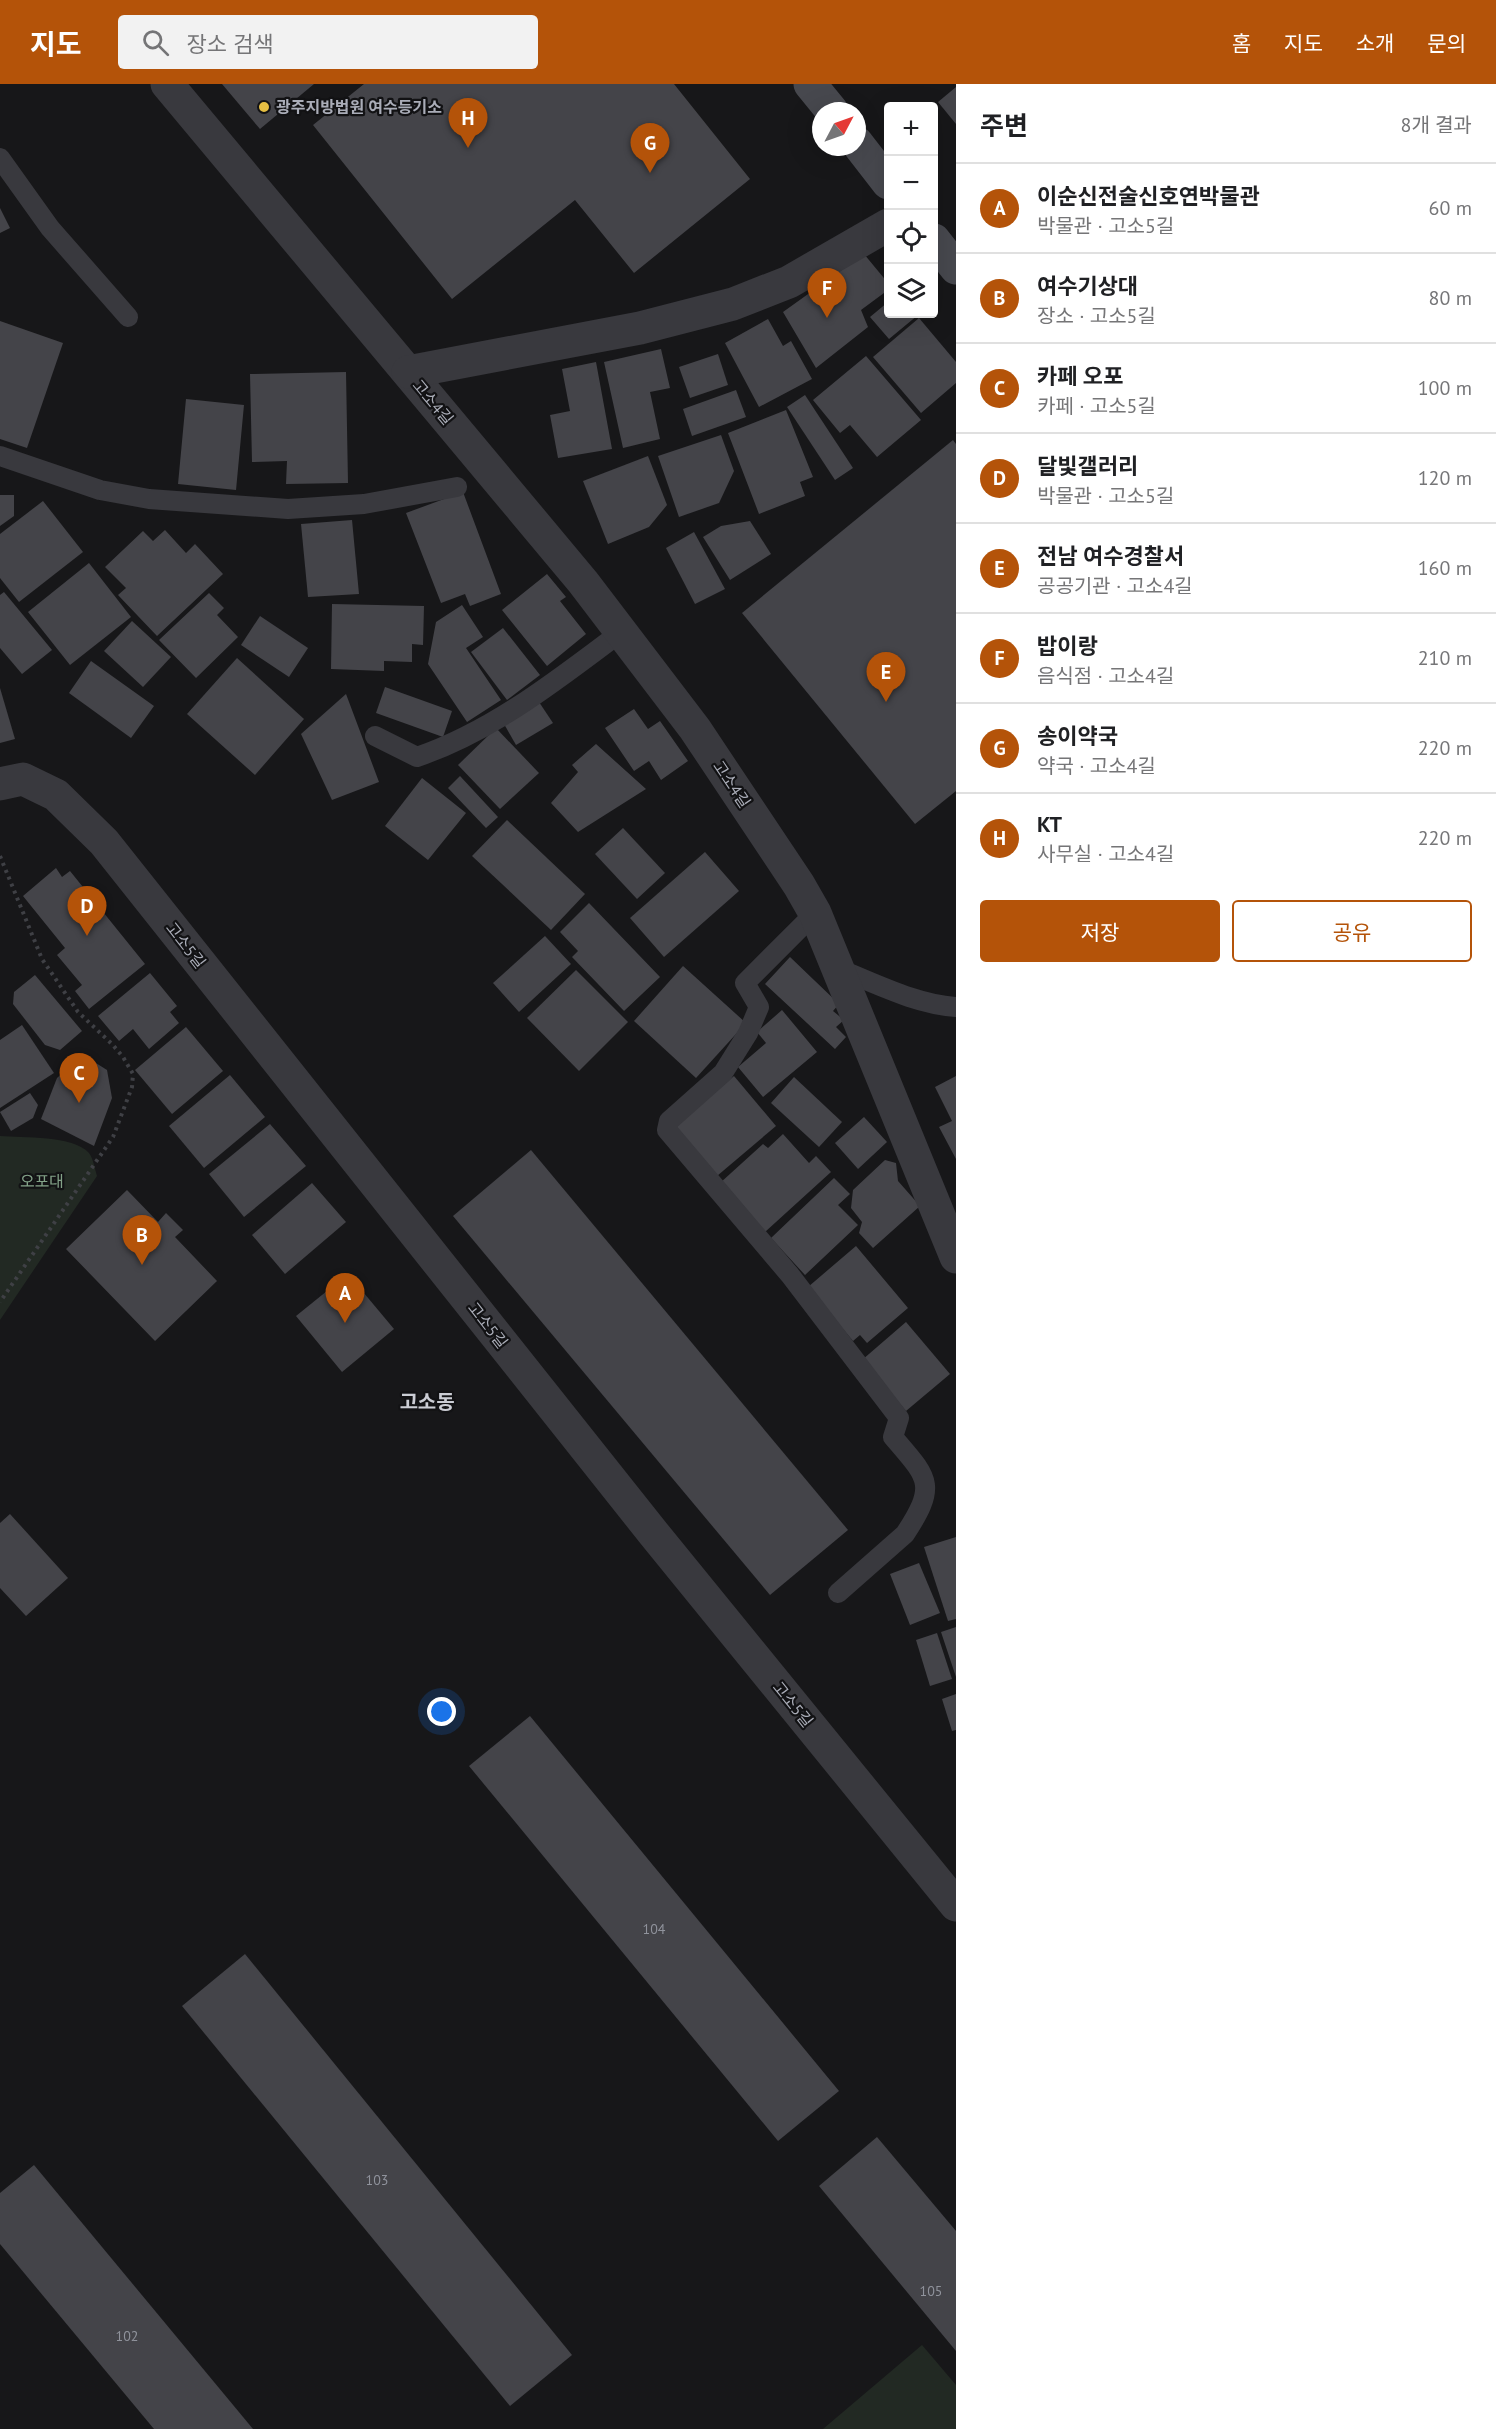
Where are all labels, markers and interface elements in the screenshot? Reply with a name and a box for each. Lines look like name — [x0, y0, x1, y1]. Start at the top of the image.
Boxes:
search box — [118, 15, 538, 69]
text: 지도 — [30, 25, 82, 62]
icon: search — [139, 26, 172, 59]
text: 장소 검색 — [187, 30, 273, 58]
text: 홈 — [1232, 30, 1251, 57]
text: 지도 — [1284, 30, 1323, 57]
text: 소개 — [1356, 30, 1394, 57]
text: 문의 — [1427, 30, 1466, 57]
place label: 광주지방법원 여수등기소 — [276, 97, 442, 117]
pin: H — [448, 98, 488, 148]
marker: 광주지방법원 여수등기소 — [257, 100, 271, 114]
north arrow — [812, 102, 866, 156]
map controls — [884, 102, 938, 318]
button: + — [884, 102, 938, 156]
text: 주변 — [980, 109, 1028, 142]
text: 8개 결과 — [1401, 112, 1472, 138]
pin: G — [630, 124, 670, 173]
button: − — [884, 156, 938, 210]
text: 이순신전술신호연박물관 — [1037, 182, 1260, 210]
text: A — [993, 195, 1006, 221]
text: 60 m — [1429, 195, 1472, 221]
button: locate — [884, 210, 938, 264]
text: 박물관 · 고소5길 — [1037, 213, 1174, 239]
button: layers — [884, 264, 938, 318]
pin: F — [808, 268, 846, 318]
text: 여수기상대 — [1037, 272, 1138, 300]
text: B — [994, 285, 1005, 311]
text: 80 m — [1429, 285, 1472, 311]
text: 장소 · 고소5길 — [1037, 303, 1156, 329]
text: 카페 오포 — [1037, 362, 1124, 390]
street label: 고소4길 — [408, 375, 458, 429]
text: C — [994, 375, 1005, 401]
text: 100 m — [1418, 375, 1472, 401]
text: 카페 · 고소5길 — [1037, 393, 1156, 419]
text: 달빛갤러리 — [1037, 452, 1138, 480]
text: D — [993, 465, 1006, 491]
text: 120 m — [1418, 465, 1472, 491]
text: 박물관 · 고소5길 — [1037, 483, 1174, 509]
text: 전남 여수경찰서 — [1037, 542, 1184, 570]
text: E — [994, 555, 1005, 581]
text: 160 m — [1418, 555, 1472, 581]
text: 공공기관 · 고소4길 — [1037, 573, 1193, 599]
text: 밥이랑 — [1037, 632, 1098, 660]
text: F — [994, 645, 1005, 671]
text: 210 m — [1418, 645, 1472, 671]
pin: E — [866, 652, 906, 702]
text: 음식점 · 고소4길 — [1037, 663, 1174, 689]
text: 송이약국 — [1037, 722, 1118, 750]
text: G — [993, 735, 1006, 761]
text: 220 m — [1418, 735, 1472, 761]
text: 약국 · 고소4길 — [1037, 753, 1156, 779]
street label: 고소4길 — [709, 756, 755, 812]
text: KT — [1037, 810, 1062, 838]
text: H — [993, 825, 1006, 851]
text: 220 m — [1418, 825, 1472, 851]
text: 사무실 · 고소4길 — [1037, 841, 1174, 867]
pin: D — [68, 886, 106, 936]
button: 저장 — [980, 900, 1220, 962]
button: 공유 — [1232, 900, 1472, 962]
street label: 고소5길 — [162, 918, 210, 972]
pin: C — [60, 1054, 98, 1103]
park label: 오포대 — [20, 1171, 64, 1191]
pin: B — [122, 1216, 162, 1265]
pin: A — [326, 1274, 364, 1323]
street label: 고소5길 — [464, 1298, 512, 1352]
district label: 고소동 — [399, 1389, 455, 1415]
street label: 고소5길 — [769, 1677, 817, 1731]
your location — [427, 1697, 456, 1726]
house number: 104 — [643, 1920, 666, 1938]
house number: 103 — [366, 2171, 388, 2189]
house number: 105 — [920, 2282, 942, 2300]
house number: 102 — [116, 2327, 138, 2345]

